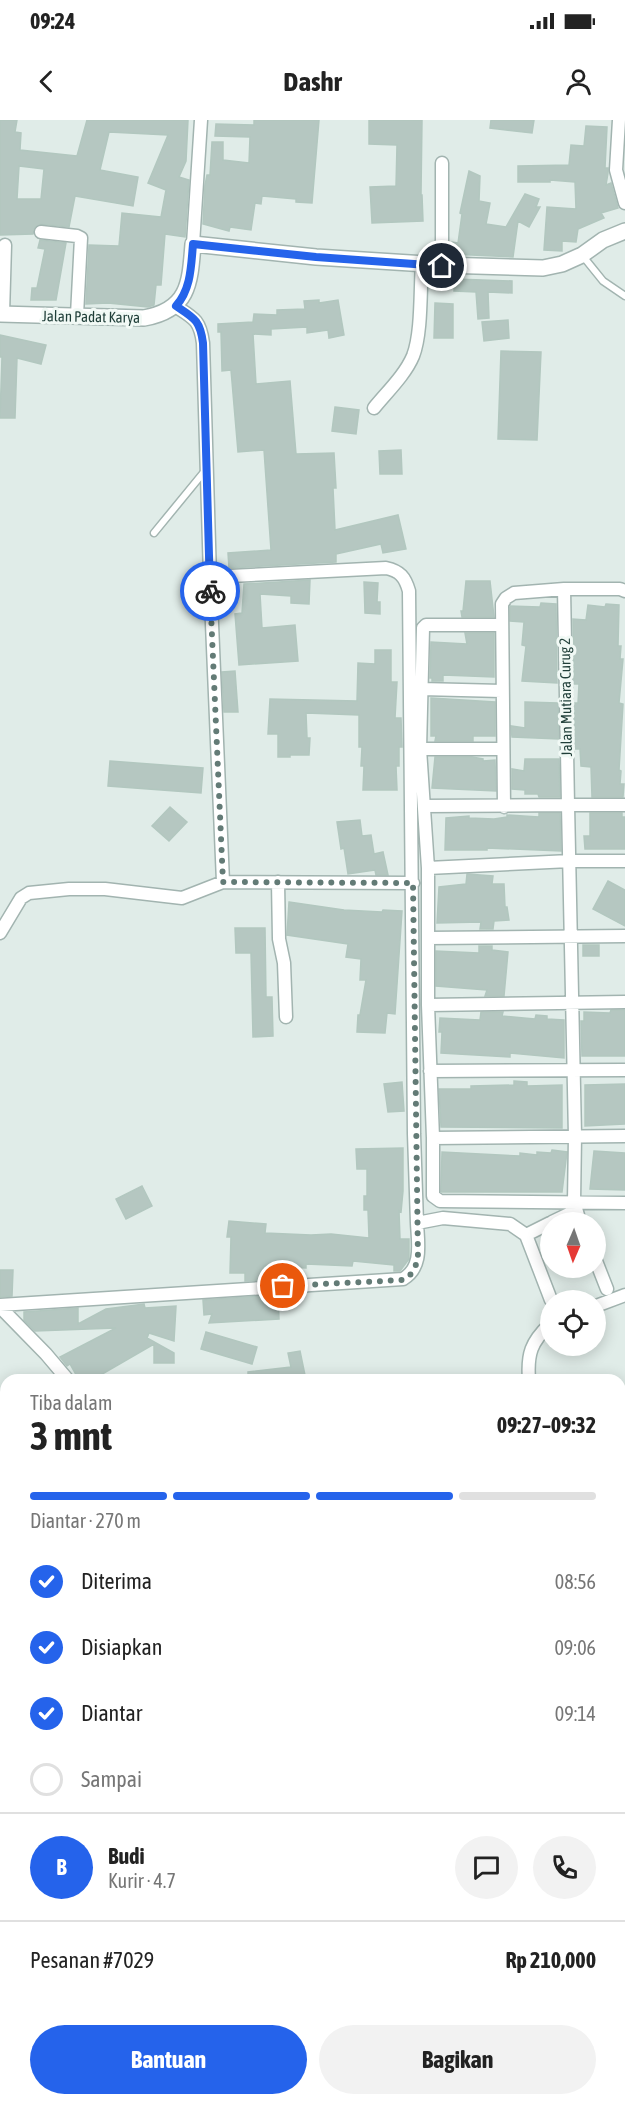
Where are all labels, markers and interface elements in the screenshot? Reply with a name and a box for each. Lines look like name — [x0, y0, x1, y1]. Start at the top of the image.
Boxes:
text: 09:24 — [30, 8, 75, 34]
icon: back — [30, 65, 63, 98]
icon: person — [562, 65, 595, 98]
text: Dashr — [283, 66, 342, 97]
pin — [416, 240, 467, 291]
icon: home — [425, 249, 458, 282]
street label: Jalan Padat Karya — [42, 307, 140, 326]
courier — [180, 561, 240, 621]
icon: bike — [194, 575, 227, 608]
street label: Jalan Mutiara Curug 2 — [556, 638, 575, 756]
north arrow — [540, 1212, 606, 1278]
map controls — [540, 1212, 606, 1356]
pin — [257, 1260, 308, 1311]
icon: bag — [266, 1269, 299, 1302]
button: locate — [540, 1290, 606, 1356]
text: Tiba dalam — [30, 1391, 112, 1414]
text: 09:27–09:32 — [497, 1412, 596, 1438]
text: 3 mnt — [30, 1414, 112, 1458]
text: Diantar · 270 m — [30, 1509, 141, 1532]
icon: check — [30, 1565, 63, 1598]
text: Diterima — [81, 1568, 152, 1594]
text: 08:56 — [555, 1570, 596, 1593]
icon: check — [30, 1631, 63, 1664]
text: Disiapkan — [81, 1634, 162, 1660]
text: 09:06 — [554, 1636, 596, 1659]
icon: check — [30, 1697, 63, 1730]
text: Diantar — [81, 1700, 142, 1726]
text: 09:14 — [555, 1702, 596, 1725]
text: Sampai — [81, 1766, 142, 1792]
button: chat — [455, 1836, 518, 1899]
button: phone — [533, 1836, 596, 1899]
text: Budi — [108, 1843, 145, 1869]
text: B — [56, 1854, 67, 1880]
text: Kurir · 4.7 — [108, 1869, 176, 1892]
text: Pesanan #7029 — [30, 1947, 154, 1973]
text: Rp 210,000 — [506, 1947, 596, 1973]
button: Bantuan — [30, 2025, 307, 2094]
button: Bagikan — [319, 2025, 596, 2094]

